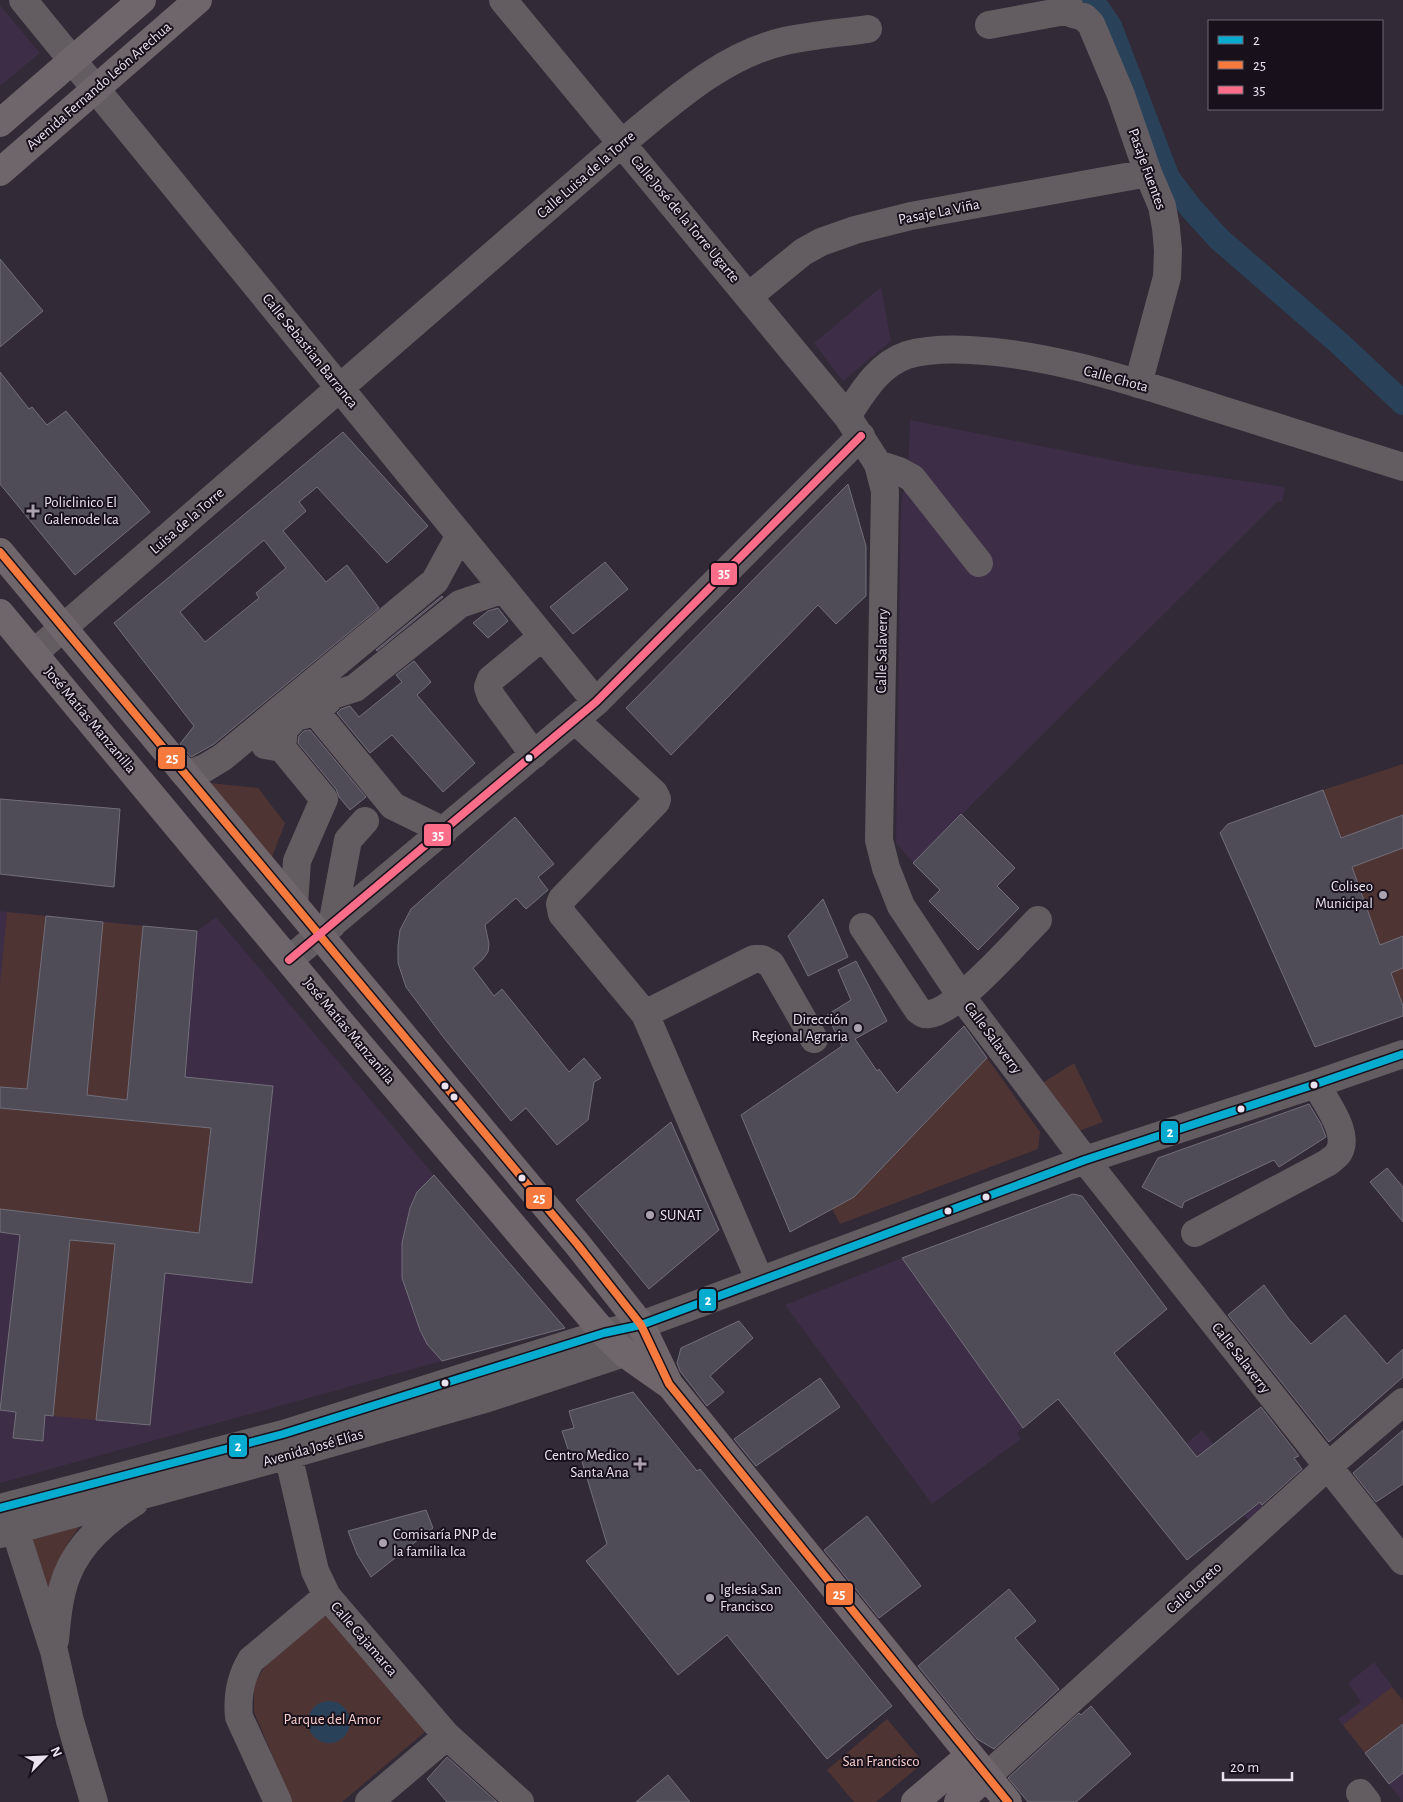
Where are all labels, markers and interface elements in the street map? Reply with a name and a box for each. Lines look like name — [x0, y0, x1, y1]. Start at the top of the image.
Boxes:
street label: Avenida Fernando León Arechua — [24, 19, 174, 153]
legend — [1208, 20, 1383, 110]
text: 2 — [1253, 33, 1260, 48]
text: 25 — [1253, 58, 1266, 73]
text: 35 — [1253, 83, 1265, 98]
street label: Pasaje Fuentes — [1125, 126, 1169, 212]
street label: Calle Luisa de la Torre — [534, 128, 638, 221]
street label: Calle José de la Torre Ugarte — [628, 153, 742, 285]
street label: Pasaje La Viña — [897, 197, 981, 227]
street label: Calle Sebastian Barranca — [259, 291, 361, 411]
street label: Calle Chota — [1082, 363, 1150, 395]
street label: Luisa de la Torre — [147, 485, 227, 557]
place label: Policlinico El Galenode Ica — [44, 495, 119, 527]
marker: Policlinico El Galenode Ica — [26, 504, 40, 518]
line badge: 35 — [710, 562, 738, 586]
text: 35 — [718, 567, 730, 581]
street label: Calle Salaverry — [874, 608, 890, 694]
street label: José Matías Manzanilla — [41, 664, 139, 776]
line badge: 25 — [157, 746, 186, 770]
text: 25 — [166, 752, 178, 766]
unlabelled marker — [524, 753, 534, 763]
line badge: 35 — [423, 823, 452, 847]
text: 35 — [432, 829, 444, 843]
place label: Coliseo Municipal — [1315, 879, 1373, 911]
marker: Coliseo Municipal — [1377, 889, 1389, 901]
street label: José Matías Manzanilla — [300, 975, 398, 1087]
street label: Calle Salaverry — [961, 1000, 1025, 1077]
place label: Dirección Regional Agraria — [752, 1012, 848, 1044]
marker: Dirección Regional Agraria — [852, 1022, 864, 1034]
unlabelled marker — [1309, 1080, 1319, 1090]
unlabelled marker — [440, 1081, 450, 1091]
unlabelled marker — [449, 1092, 459, 1102]
unlabelled marker — [1236, 1104, 1246, 1114]
line badge: 2 — [1160, 1120, 1179, 1144]
text: 2 — [1167, 1126, 1174, 1140]
unlabelled marker — [517, 1173, 527, 1183]
line badge: 25 — [525, 1186, 553, 1210]
text: 25 — [533, 1192, 545, 1206]
unlabelled marker — [981, 1192, 991, 1202]
unlabelled marker — [943, 1206, 953, 1216]
place label: SUNAT — [660, 1208, 703, 1223]
marker: SUNAT — [644, 1209, 656, 1221]
line badge: 2 — [698, 1288, 717, 1312]
text: 2 — [705, 1294, 712, 1308]
street label: Calle Salaverry — [1209, 1320, 1273, 1397]
unlabelled marker — [440, 1378, 450, 1388]
street label: Avenida José Elías — [261, 1427, 365, 1469]
line badge: 2 — [228, 1434, 248, 1458]
text: 2 — [235, 1440, 242, 1454]
place label: Centro Medico Santa Ana — [544, 1448, 629, 1480]
marker: Centro Medico Santa Ana — [633, 1457, 647, 1471]
place label: Comisaría PNP de la familia Ica — [393, 1527, 497, 1559]
marker: Comisaría PNP de la familia Ica — [377, 1537, 389, 1549]
street label: Calle Loreto — [1164, 1560, 1224, 1616]
place label: Iglesia San Francisco — [720, 1582, 781, 1614]
line badge: 25 — [825, 1582, 854, 1606]
text: 25 — [833, 1588, 845, 1602]
marker: Iglesia San Francisco — [704, 1592, 716, 1604]
street label: Calle Cajamarca — [328, 1599, 400, 1679]
park label: Parque del Amor — [283, 1712, 381, 1727]
north arrow — [20, 1732, 70, 1782]
text: N — [48, 1745, 64, 1759]
scale bar — [1223, 1750, 1292, 1782]
park label: San Francisco — [842, 1754, 920, 1769]
text: 20 m — [1230, 1760, 1259, 1775]

